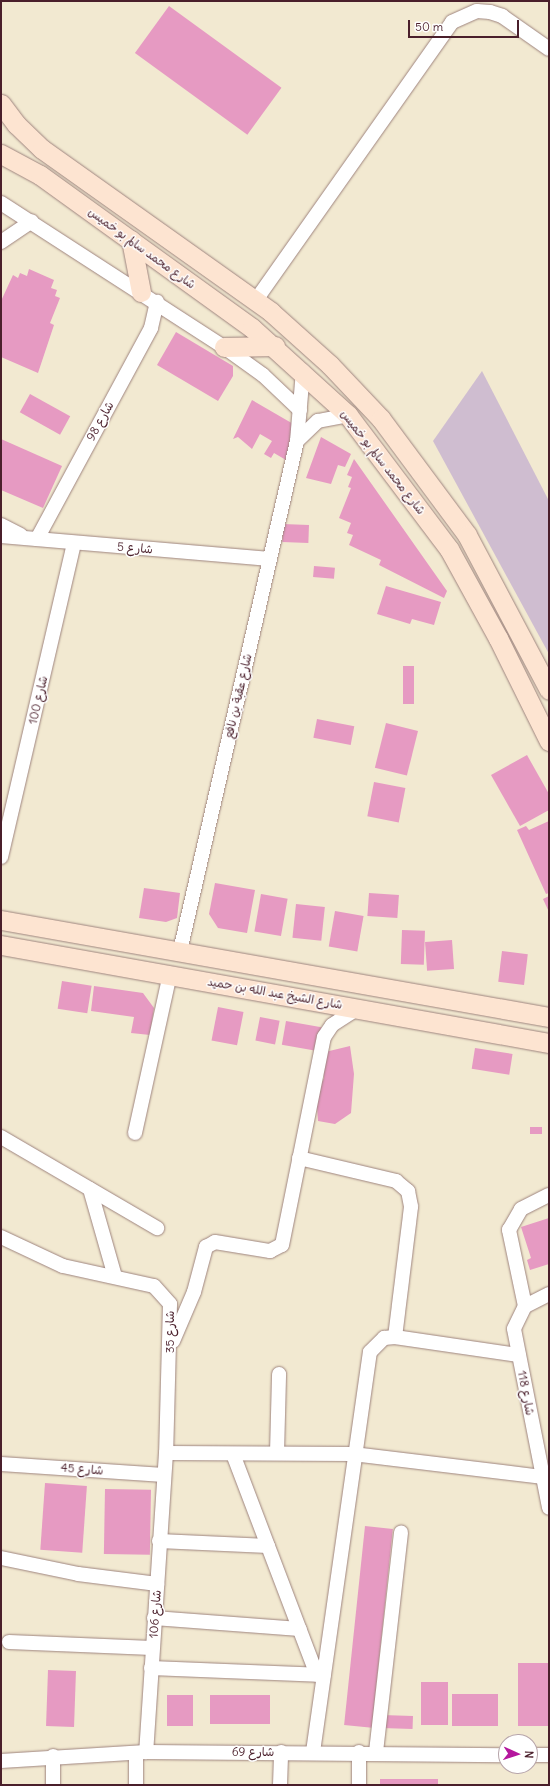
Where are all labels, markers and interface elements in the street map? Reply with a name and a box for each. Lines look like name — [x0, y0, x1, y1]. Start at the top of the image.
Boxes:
scale bar — [410, 12, 521, 38]
text: 50 m — [415, 19, 443, 34]
street label: شارع محمد سالم بو خميس — [86, 204, 198, 292]
street label: شارع 98 — [83, 399, 117, 443]
street label: شارع محمد سالم بو خميس — [338, 407, 428, 517]
street label: شارع 5 — [117, 539, 153, 557]
street label: شارع عقبة بن نافع — [221, 652, 255, 740]
street label: شارع 100 — [25, 674, 51, 726]
street label: شارع الشيخ عبد الله بن حميد — [206, 974, 344, 1012]
street label: شارع 35 — [163, 1311, 177, 1353]
street label: شارع 118 — [515, 1369, 537, 1417]
street label: شارع 45 — [60, 1460, 104, 1478]
street label: شارع 106 — [146, 1589, 164, 1639]
north arrow — [498, 1734, 538, 1774]
street label: شارع 69 — [232, 1745, 274, 1759]
text: N — [522, 1750, 536, 1759]

